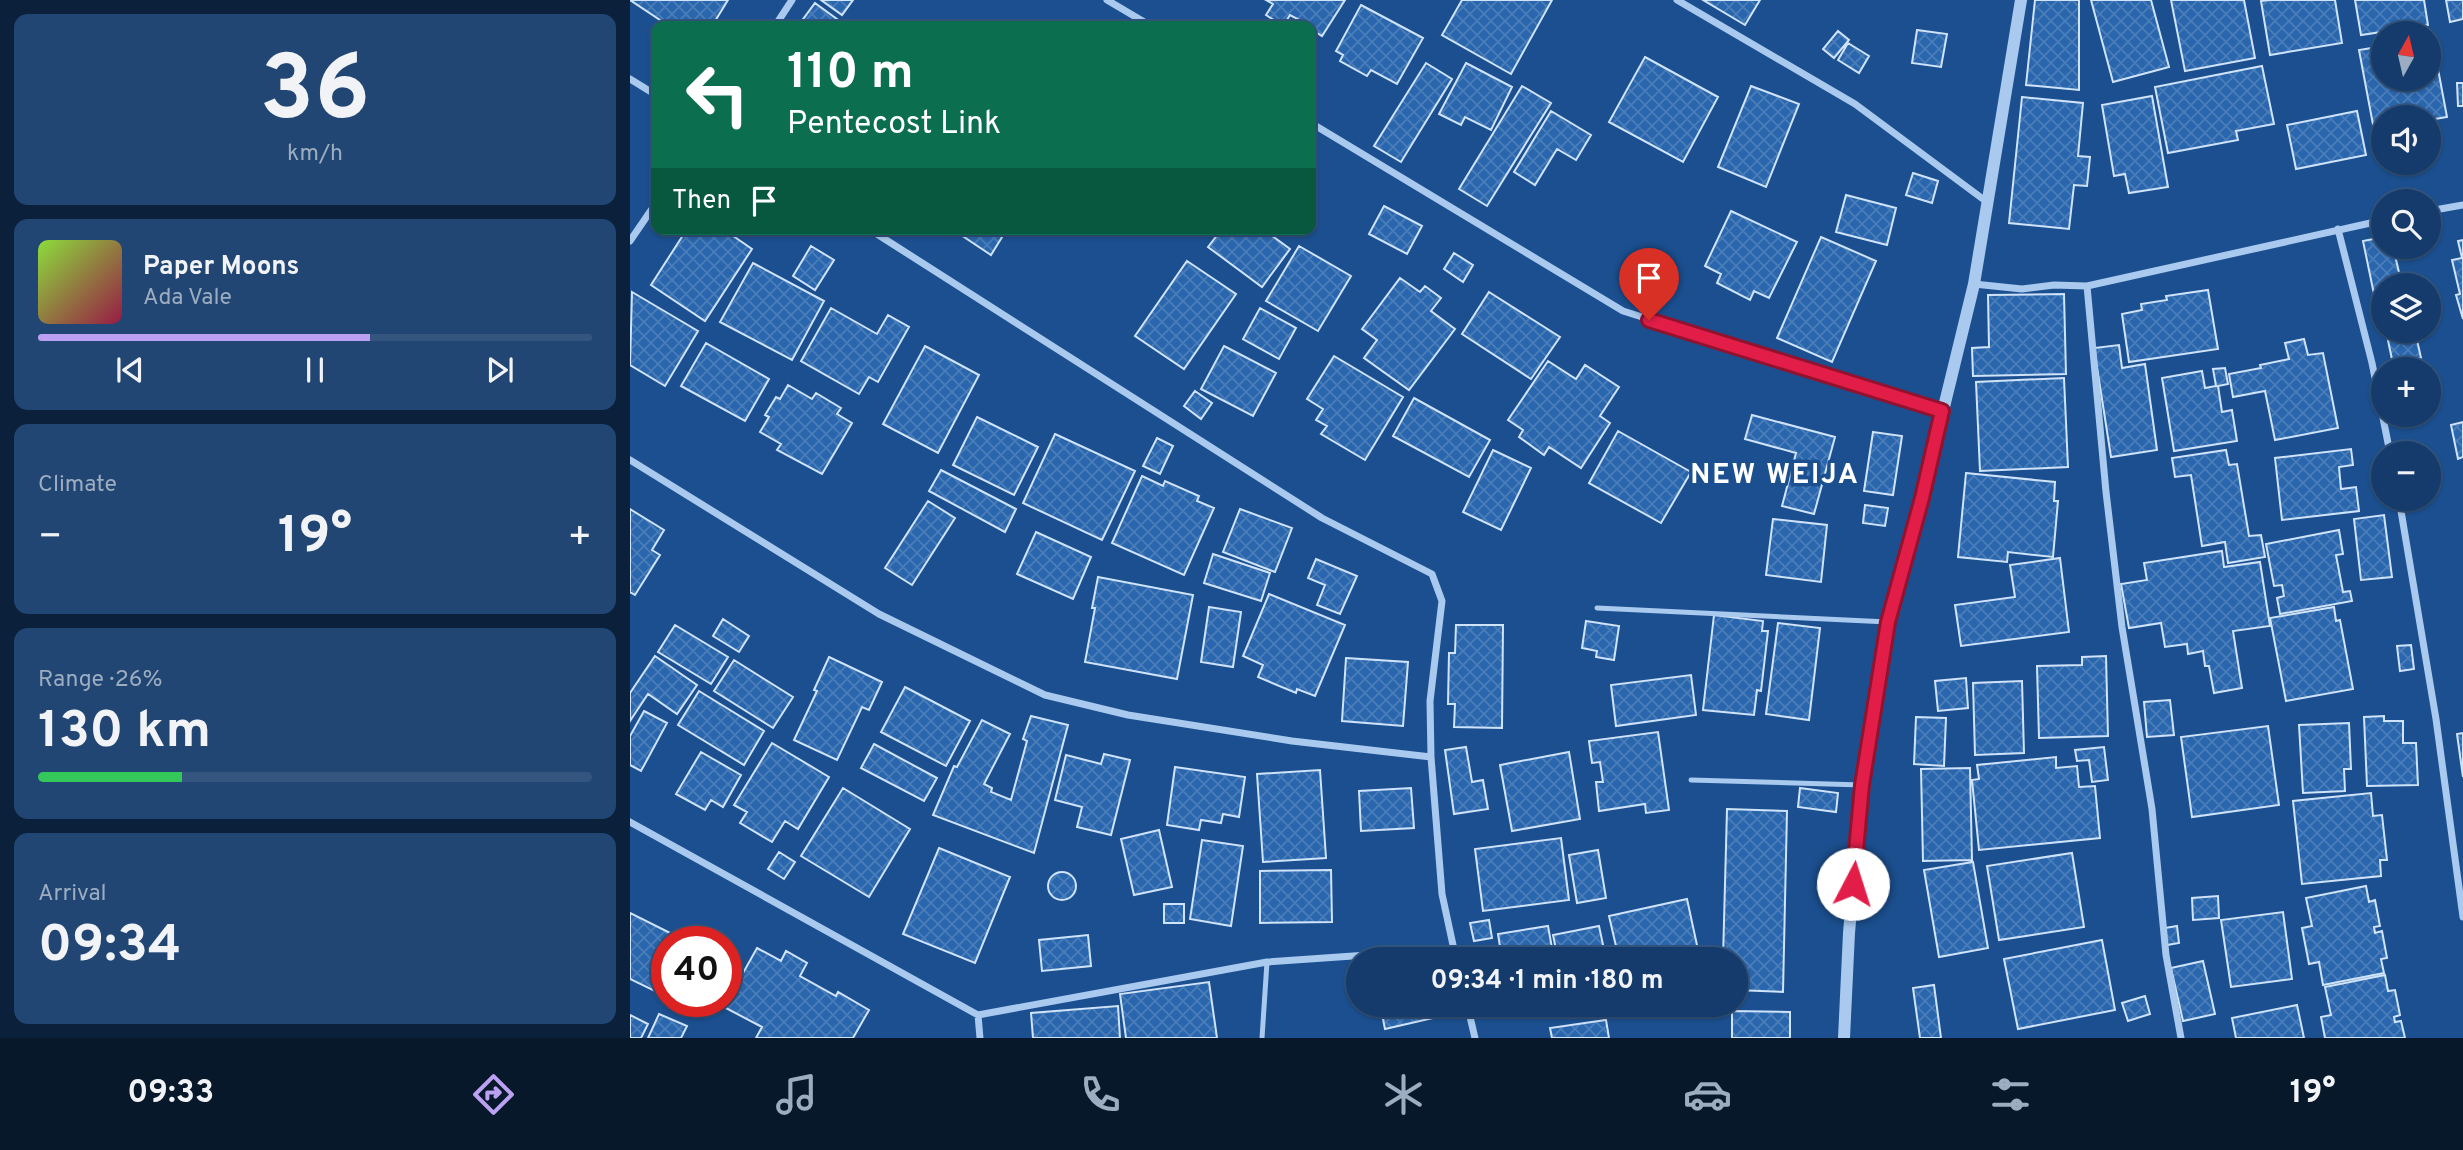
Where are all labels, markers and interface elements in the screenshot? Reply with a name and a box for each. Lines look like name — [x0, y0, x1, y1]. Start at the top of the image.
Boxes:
north arrow — [2371, 21, 2441, 91]
map controls — [2371, 21, 2441, 511]
text: 36 — [260, 37, 370, 152]
text: 110 m — [787, 44, 914, 106]
icon: left — [672, 49, 763, 140]
text: Pentecost Link — [787, 105, 1001, 145]
button: sound — [2371, 105, 2441, 175]
text: km/h — [287, 140, 343, 169]
icon: arrive — [745, 182, 783, 220]
text: Then — [672, 185, 731, 218]
button: search — [2371, 189, 2441, 259]
pin — [1619, 248, 1679, 320]
text: Paper Moons — [143, 251, 299, 284]
icon: arrive — [1630, 259, 1668, 297]
button: layers — [2371, 273, 2441, 343]
text: Ada Vale — [143, 284, 232, 313]
icon: previous — [111, 351, 149, 389]
icon: pause — [296, 351, 334, 389]
icon: next — [481, 351, 519, 389]
button: + — [2371, 357, 2441, 427]
button: − — [2371, 441, 2441, 511]
district label: NEW WEIJA — [1690, 458, 1860, 494]
text: Climate — [38, 471, 117, 500]
text: 19° — [278, 505, 352, 571]
text: − — [38, 514, 63, 563]
text: + — [567, 514, 592, 563]
text: Range · 26% — [38, 666, 163, 695]
text: 130 km — [38, 700, 211, 766]
position arrow — [1816, 847, 1890, 921]
text: Arrival — [38, 880, 107, 909]
text: 09:34 — [38, 914, 181, 980]
speed limit sign: 40 — [651, 926, 742, 1017]
text: 09:34 · 1 min · 180 m — [1431, 965, 1663, 998]
icon: directions — [469, 1070, 518, 1119]
icon: music — [772, 1070, 821, 1119]
icon: phone — [1076, 1070, 1125, 1119]
icon: climate — [1379, 1070, 1428, 1119]
icon: car — [1683, 1070, 1732, 1119]
icon: filters — [1986, 1070, 2035, 1119]
text: 09:33 — [127, 1074, 214, 1114]
text: 19° — [2290, 1074, 2336, 1114]

